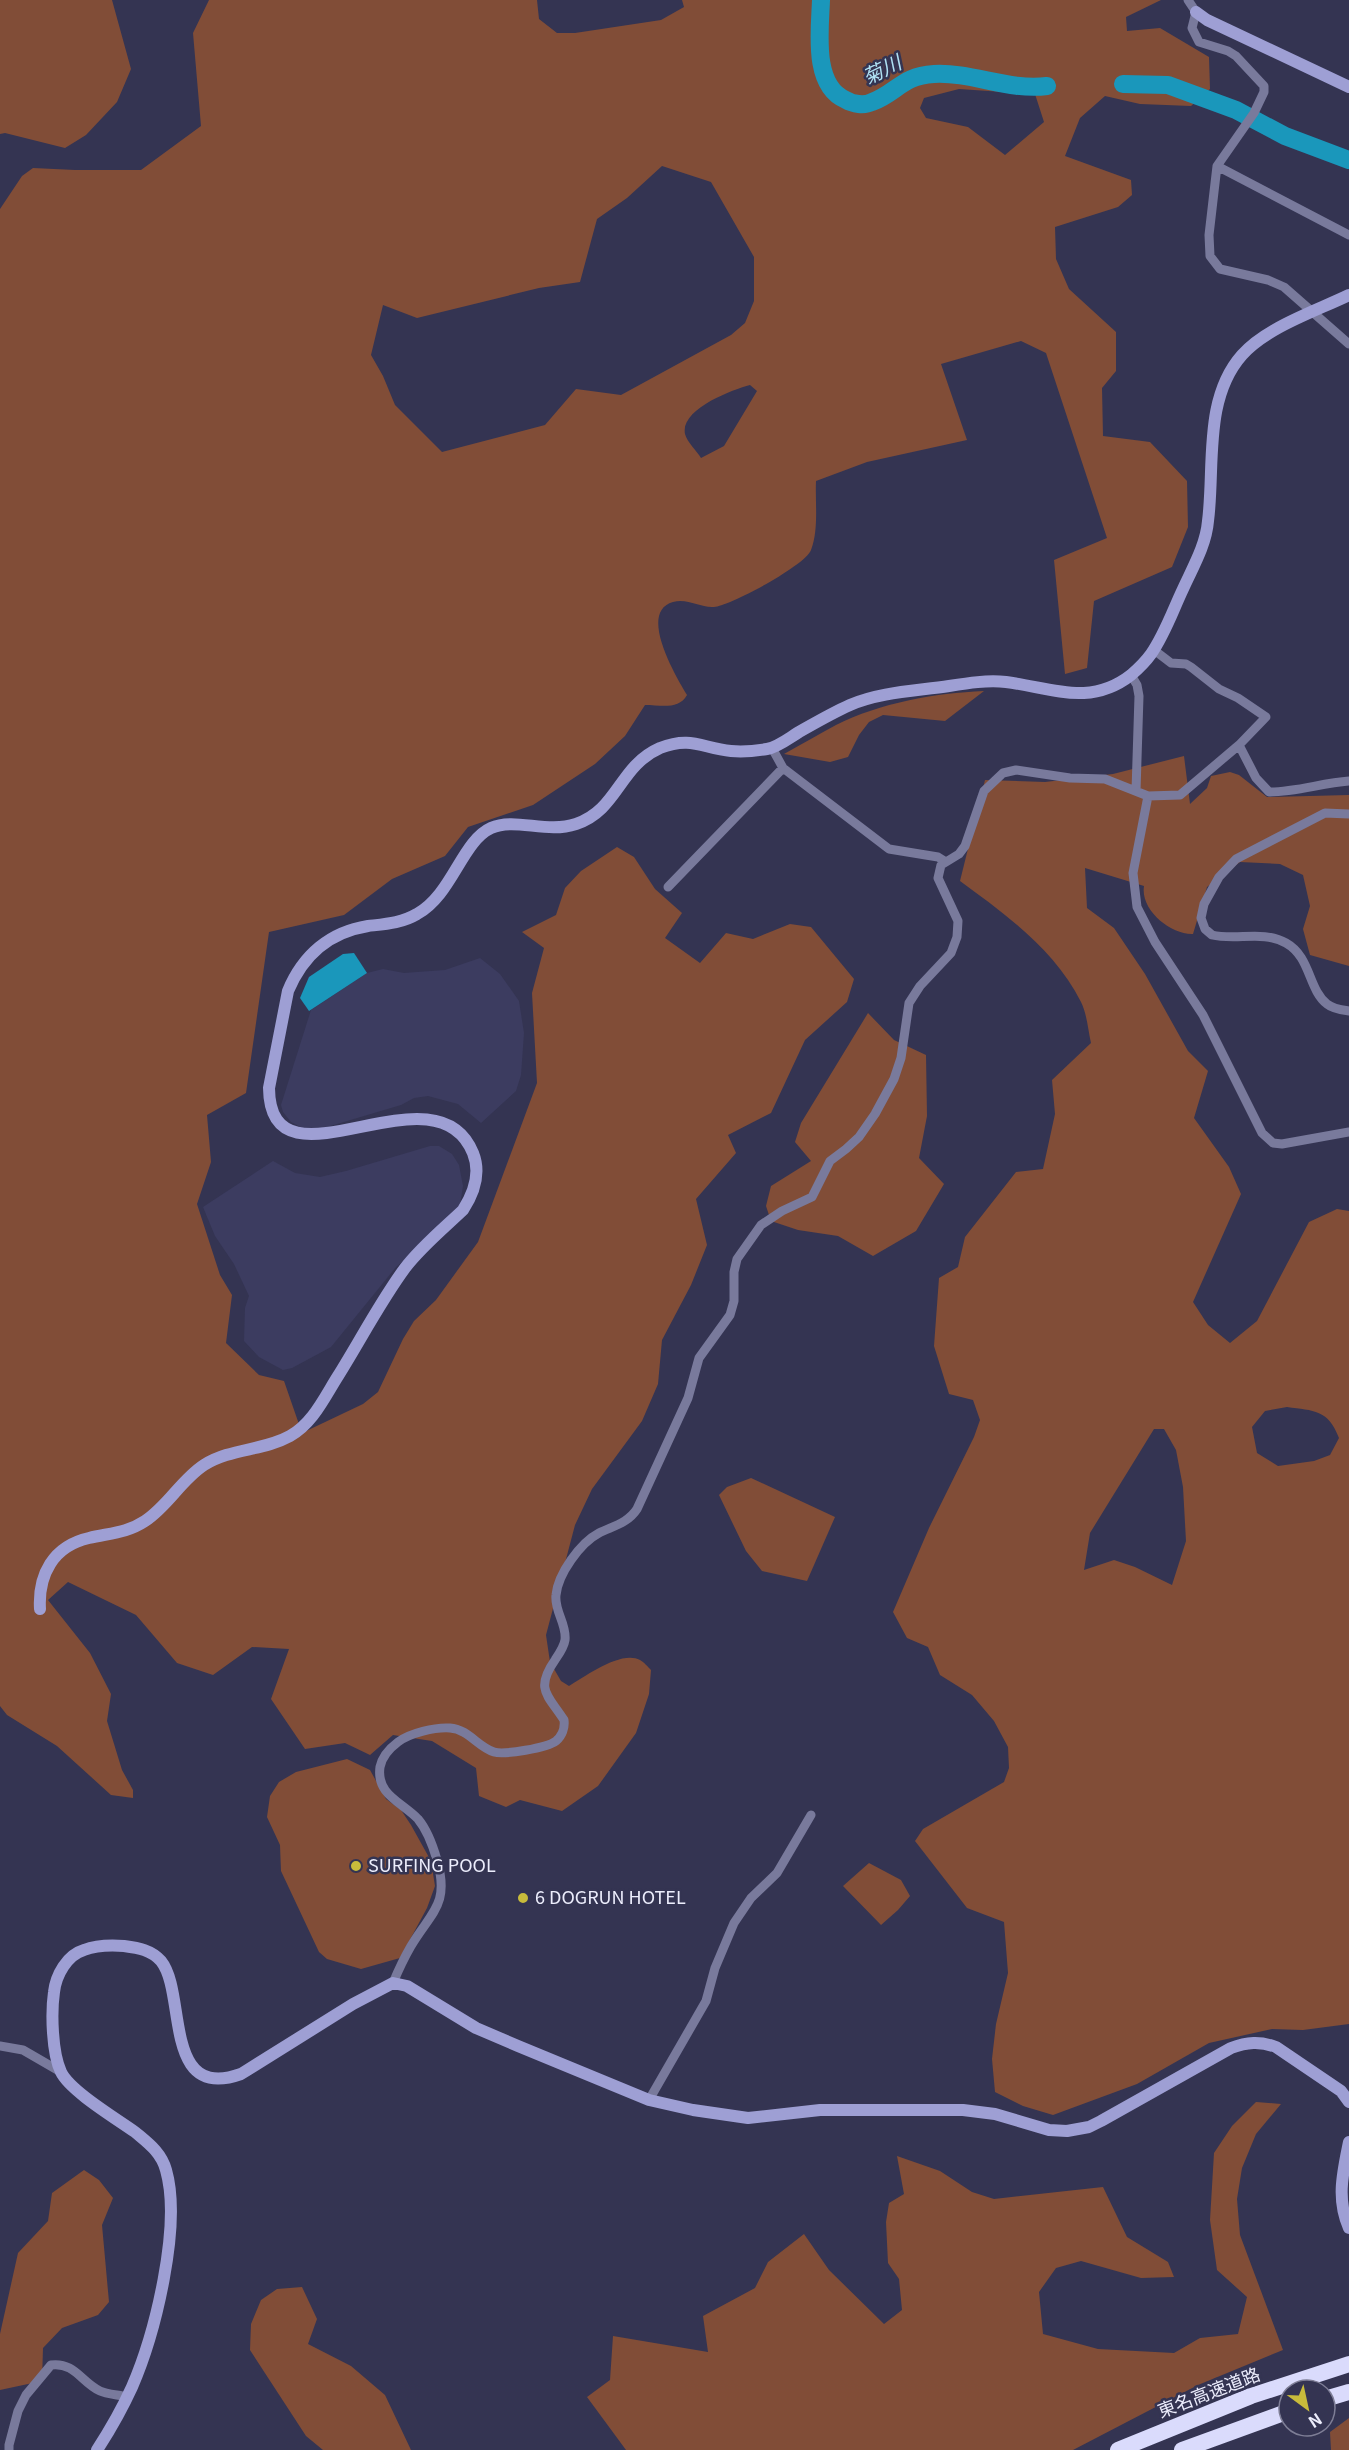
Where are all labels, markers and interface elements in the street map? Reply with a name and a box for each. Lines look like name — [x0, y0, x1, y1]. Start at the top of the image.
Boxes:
water label: 菊川 — [857, 46, 907, 90]
place label: SURFING POOL — [368, 1851, 496, 1877]
marker: SURFING POOL — [349, 1859, 363, 1873]
place label: 6 DOGRUN HOTEL — [535, 1883, 686, 1909]
marker: 6 DOGRUN HOTEL — [516, 1891, 530, 1905]
street label: 東名高速道路 — [1153, 2360, 1263, 2423]
north arrow — [1277, 2378, 1337, 2438]
text: N — [1304, 2408, 1327, 2435]

